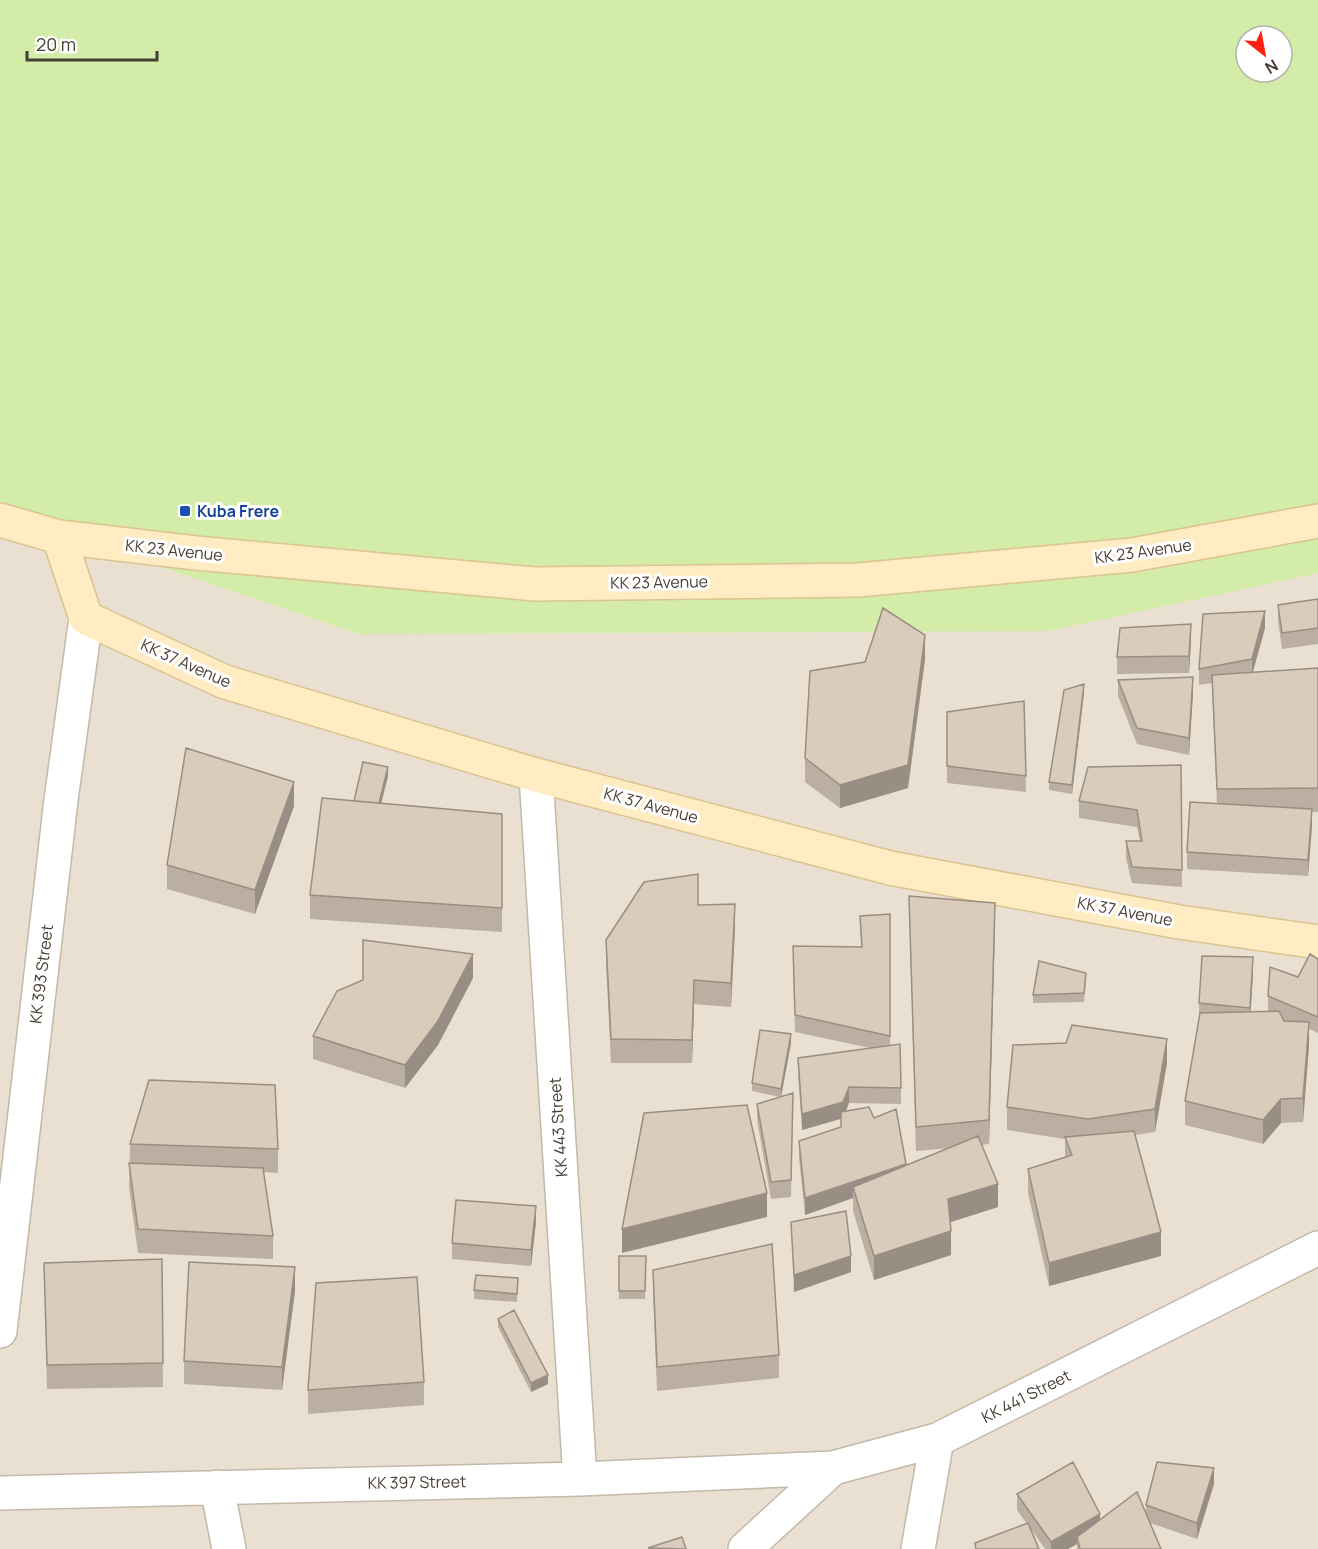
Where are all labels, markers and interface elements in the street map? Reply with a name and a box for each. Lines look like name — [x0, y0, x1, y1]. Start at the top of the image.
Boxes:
scale bar — [27, 24, 158, 62]
north arrow — [1234, 24, 1294, 84]
text: 20 m — [36, 32, 76, 56]
text: N — [1261, 54, 1282, 79]
place label: Kuba Frere — [197, 500, 280, 522]
marker: Kuba Frere — [178, 504, 192, 518]
street label: KK 23 Avenue — [1093, 533, 1193, 569]
street label: KK 23 Avenue — [124, 534, 224, 566]
street label: KK 23 Avenue — [610, 570, 708, 594]
street label: KK 37 Avenue — [137, 633, 235, 693]
street label: KK 37 Avenue — [601, 782, 701, 828]
street label: KK 37 Avenue — [1075, 891, 1175, 931]
street label: KK 393 Street — [24, 923, 58, 1025]
street label: KK 443 Street — [544, 1076, 572, 1178]
street label: KK 441 Street — [978, 1364, 1074, 1428]
street label: KK 397 Street — [367, 1470, 467, 1494]

